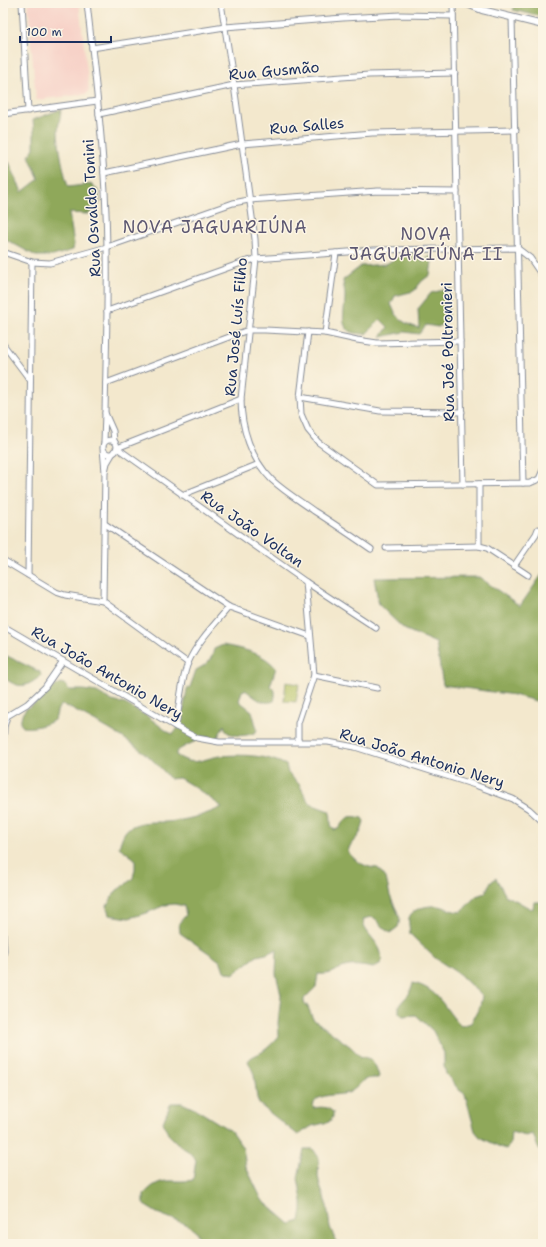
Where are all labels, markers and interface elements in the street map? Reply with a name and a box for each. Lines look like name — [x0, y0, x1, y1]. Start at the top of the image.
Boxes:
scale bar — [20, 18, 111, 44]
text: 100 m — [26, 24, 62, 40]
street label: Rua Gusmão — [228, 57, 320, 85]
street label: Rua Salles — [269, 113, 345, 139]
street label: Rua Osvaldo Tonini — [78, 138, 106, 278]
district label: NOVA JAGUARIÚNA — [122, 215, 308, 238]
district label: NOVA JAGUARIÚNA II — [349, 223, 503, 265]
street label: Rua José Luís Filho — [220, 257, 252, 397]
street label: Rua Joé Poltronieri — [437, 282, 459, 422]
street label: Rua João Voltan — [197, 486, 307, 572]
street label: Rua João Antonio Nery — [28, 622, 186, 724]
street label: Rua João Antonio Nery — [337, 723, 507, 793]

